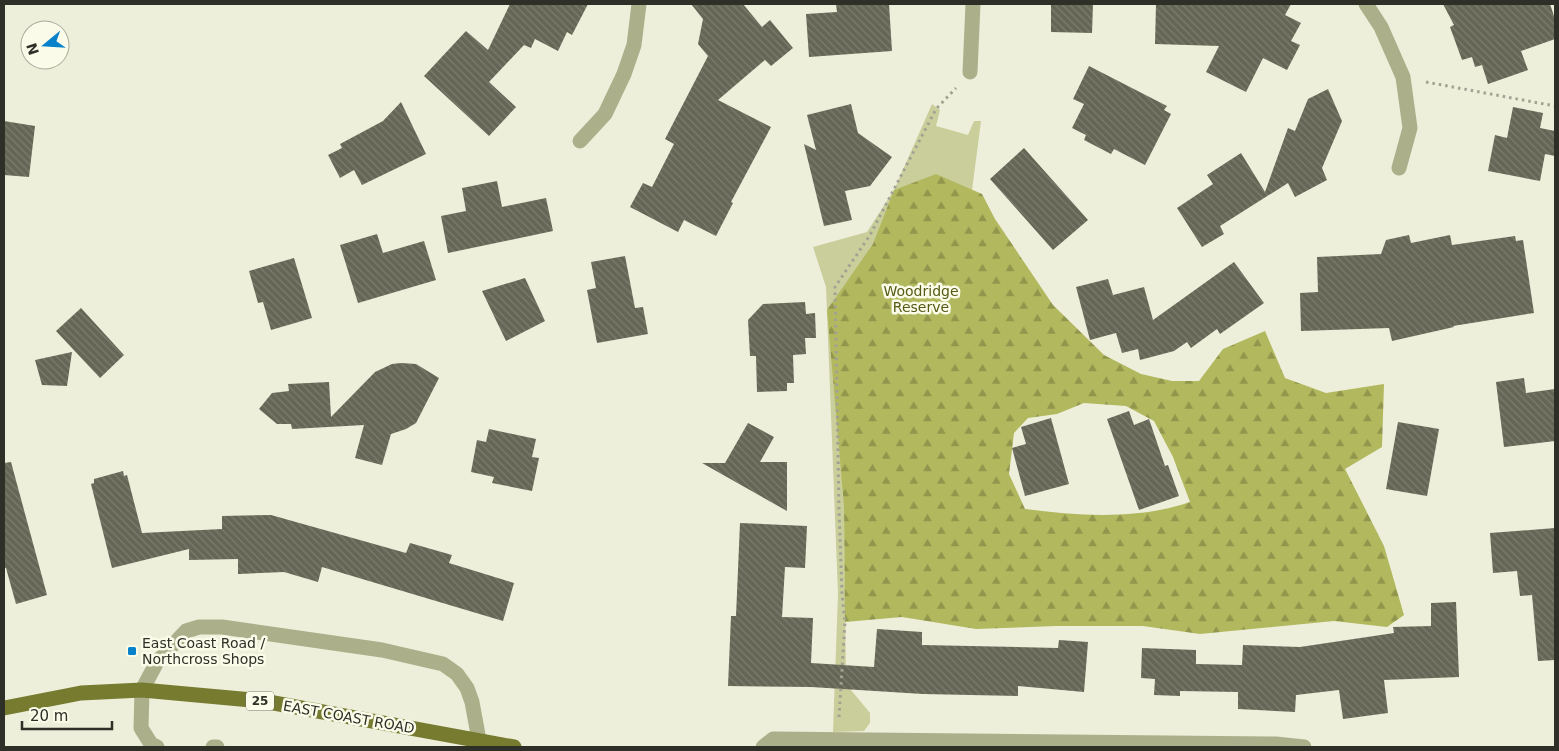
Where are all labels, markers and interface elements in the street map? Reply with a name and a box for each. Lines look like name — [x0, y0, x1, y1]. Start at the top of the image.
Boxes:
north arrow — [20, 20, 70, 70]
text: N — [23, 41, 42, 57]
park label: Woodridge Reserve — [883, 283, 959, 315]
place label: East Coast Road / Northcross Shops — [142, 635, 265, 667]
marker: East Coast Road / Northcross Shops — [126, 645, 138, 657]
road number: 25 — [246, 691, 274, 710]
scale bar — [22, 698, 112, 730]
street label: EAST COAST ROAD — [282, 698, 416, 736]
text: 20 m — [30, 707, 68, 725]

